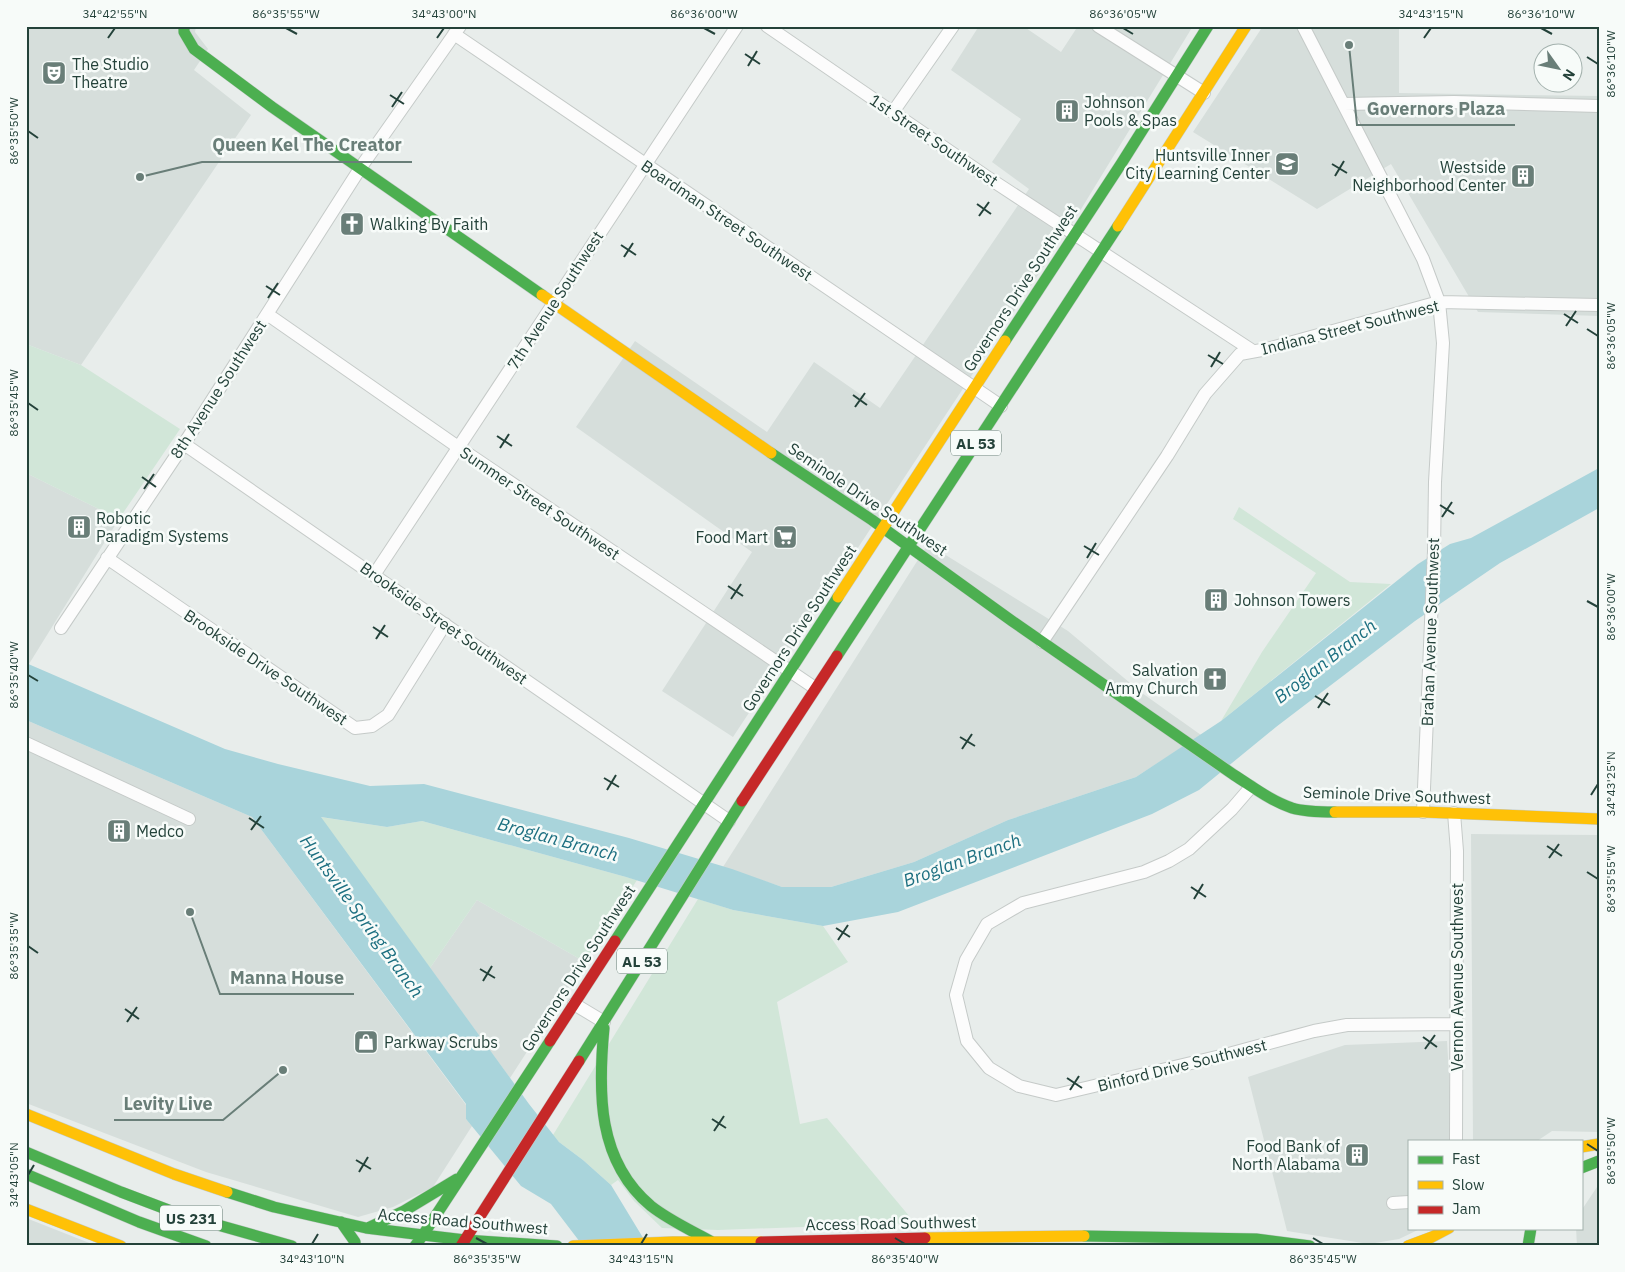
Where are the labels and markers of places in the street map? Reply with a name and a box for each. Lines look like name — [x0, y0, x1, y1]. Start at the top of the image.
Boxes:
place label: The Studio Theatre — [72, 54, 149, 92]
theatre icon: The Studio Theatre — [41, 60, 67, 86]
place label: Johnson Pools & Spas — [1084, 92, 1177, 130]
callout: Governors Plaza — [1357, 92, 1515, 125]
building icon: Johnson Pools & Spas — [1054, 98, 1080, 124]
callout: Queen Kel The Creator — [202, 129, 412, 162]
place label: Huntsville Inner City Learning Center — [1125, 145, 1270, 183]
school or university icon: Huntsville Inner City Learning Center — [1274, 151, 1300, 177]
place label: Westside Neighborhood Center — [1352, 157, 1506, 195]
building icon: Westside Neighborhood Center — [1510, 163, 1536, 189]
church icon: Walking By Faith — [339, 211, 365, 237]
place label: Walking By Faith — [370, 214, 488, 234]
place label: Robotic Paradigm Systems — [96, 508, 229, 546]
building icon: Robotic Paradigm Systems — [66, 514, 92, 540]
supermarket icon: Food Mart — [772, 524, 798, 550]
place label: Food Mart — [695, 527, 768, 547]
building icon: Johnson Towers — [1203, 587, 1229, 613]
place label: Johnson Towers — [1234, 590, 1351, 610]
place label: Salvation Army Church — [1105, 660, 1198, 698]
church icon: Salvation Army Church — [1202, 666, 1228, 692]
building icon: Medco — [106, 818, 132, 844]
place label: Medco — [136, 821, 184, 841]
callout: Manna House — [220, 961, 354, 994]
shop icon: Parkway Scrubs — [353, 1029, 379, 1055]
place label: Parkway Scrubs — [384, 1032, 498, 1052]
callout: Levity Live — [114, 1087, 223, 1120]
place label: Food Bank of North Alabama — [1232, 1136, 1340, 1174]
building icon: Food Bank of North Alabama — [1344, 1142, 1370, 1168]

